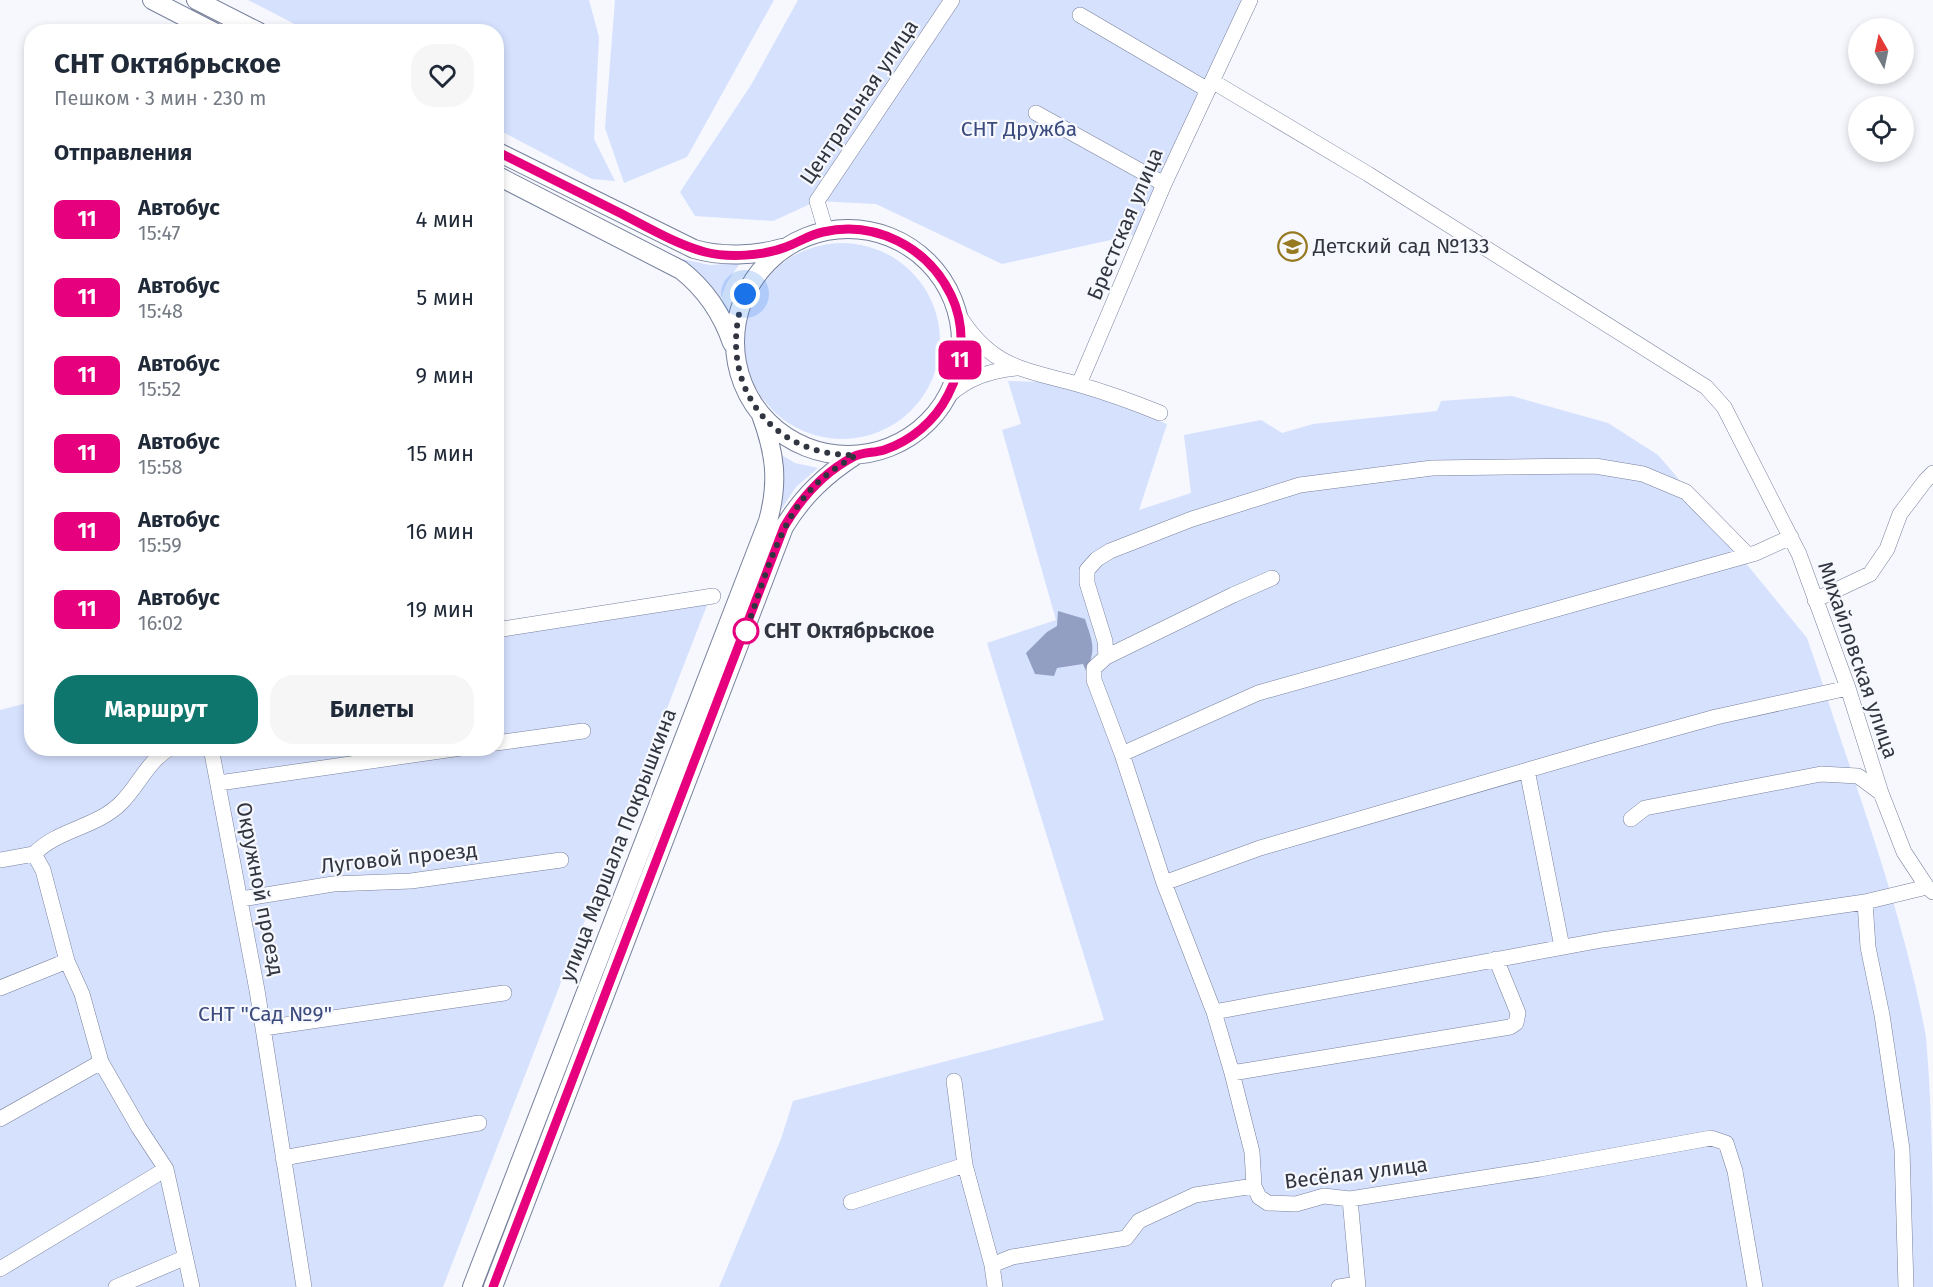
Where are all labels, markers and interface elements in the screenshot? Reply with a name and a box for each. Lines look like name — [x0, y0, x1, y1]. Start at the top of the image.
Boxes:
street label: Центральная улица — [794, 15, 924, 189]
north arrow — [1848, 18, 1914, 84]
map controls — [1848, 18, 1914, 162]
button: heart — [411, 44, 474, 107]
text: СНТ Октябрьское — [54, 47, 281, 80]
text: Пешком · 3 мин · 230 m — [54, 86, 266, 110]
button: locate — [1848, 96, 1914, 162]
park label: СНТ Дружба — [961, 116, 1077, 142]
text: Отправления — [54, 139, 192, 166]
street label: Брестская улица — [1081, 144, 1169, 304]
text: Автобус — [138, 194, 220, 221]
text: 11 — [77, 206, 97, 232]
text: 4 мин — [415, 206, 474, 233]
text: 15:47 — [138, 221, 180, 245]
school or university icon: Детский сад №133 — [1276, 230, 1308, 262]
place label: Детский сад №133 — [1312, 233, 1490, 259]
text: Автобус — [138, 272, 220, 299]
your location — [730, 279, 760, 309]
text: 11 — [77, 284, 97, 310]
text: 5 мин — [416, 284, 474, 311]
text: 15:48 — [138, 299, 183, 323]
line badge: 11 — [933, 340, 987, 380]
text: 11 — [950, 347, 970, 373]
text: Автобус — [138, 350, 220, 377]
text: 11 — [77, 362, 97, 388]
text: 9 мин — [416, 362, 474, 389]
text: 15:52 — [138, 377, 181, 401]
text: Автобус — [138, 428, 220, 455]
text: 11 — [77, 440, 97, 466]
text: 15 мин — [407, 440, 474, 467]
text: 15:58 — [138, 455, 183, 479]
text: Автобус — [138, 506, 220, 533]
text: 11 — [77, 518, 97, 544]
text: 16 мин — [406, 518, 474, 545]
text: 15:59 — [138, 533, 182, 557]
street label: Михайловская улица — [1812, 558, 1904, 762]
text: Автобус — [138, 584, 220, 611]
text: 11 — [77, 596, 97, 622]
text: 19 мин — [406, 596, 474, 623]
text: 16:02 — [138, 611, 183, 635]
marker: СНТ Октябрьское — [733, 618, 759, 644]
place label: СНТ Октябрьское — [764, 618, 935, 644]
button: Маршрут — [54, 675, 258, 744]
button: Билеты — [270, 675, 474, 744]
street label: улица Маршала Покрышкина — [554, 705, 682, 985]
street label: Окружной проезд — [230, 800, 290, 978]
street label: Луговой проезд — [319, 837, 479, 879]
park label: СНТ "Сад №9" — [198, 1001, 332, 1027]
street label: Весёлая улица — [1283, 1151, 1429, 1195]

